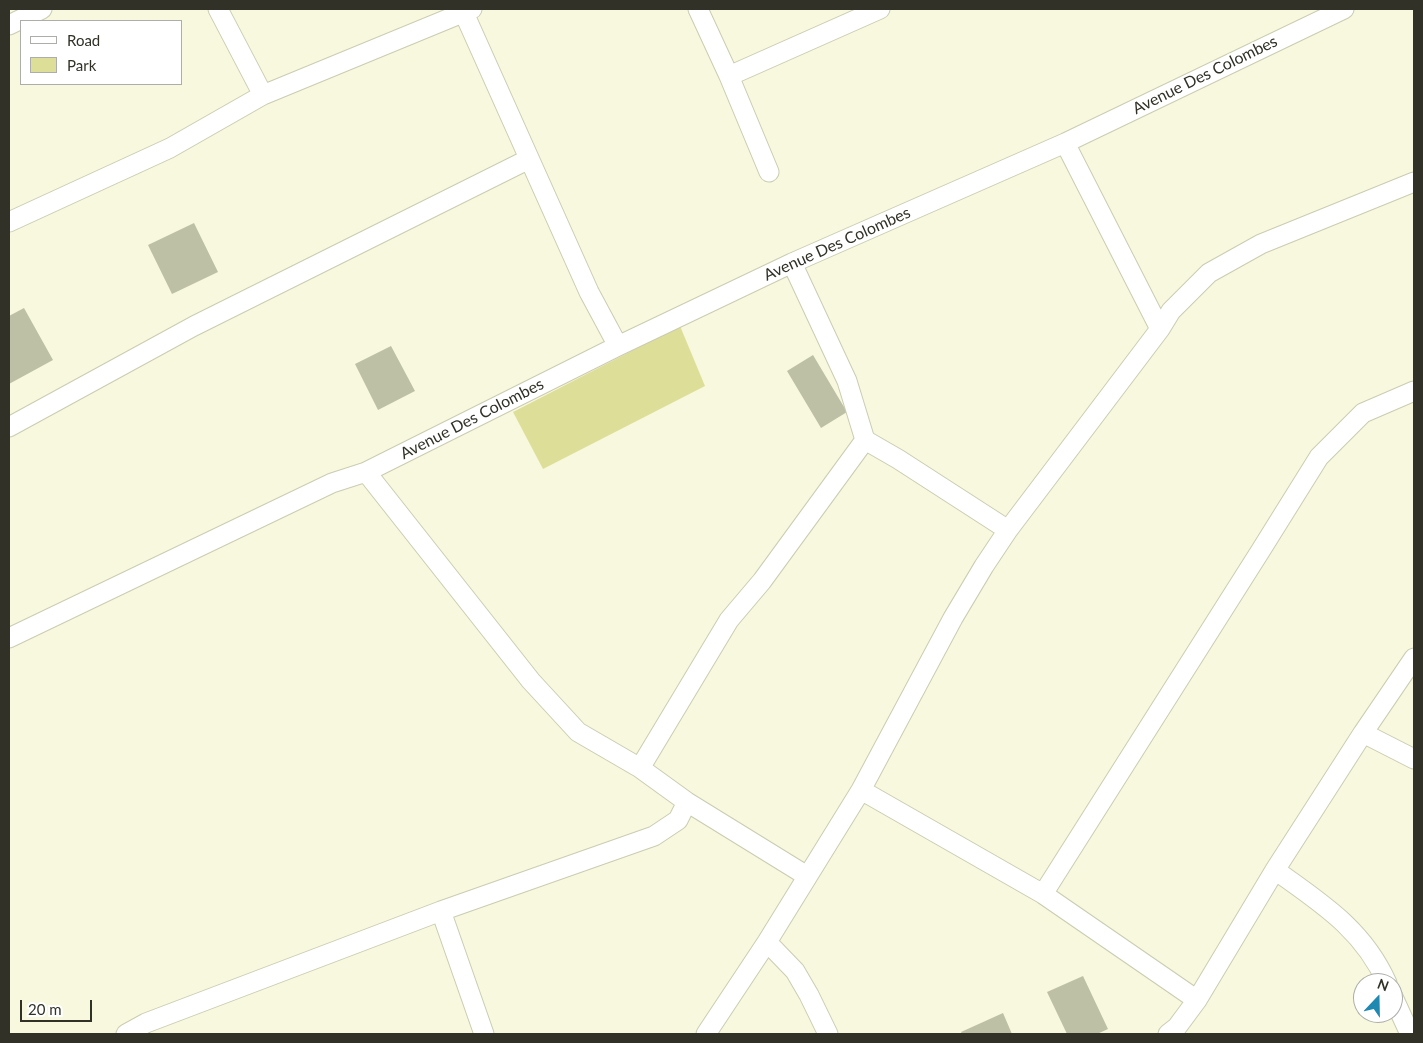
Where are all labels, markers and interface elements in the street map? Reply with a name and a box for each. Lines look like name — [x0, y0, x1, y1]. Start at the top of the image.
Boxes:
legend — [20, 20, 182, 85]
text: Road — [67, 31, 100, 49]
street label: Avenue Des Colombes — [1130, 32, 1280, 118]
text: Park — [67, 56, 96, 74]
street label: Avenue Des Colombes — [761, 203, 913, 285]
street label: Avenue Des Colombes — [397, 374, 547, 464]
north arrow — [1353, 973, 1403, 1023]
text: N — [1375, 975, 1391, 994]
scale bar — [22, 990, 95, 1022]
text: 20 m — [28, 1000, 62, 1018]

